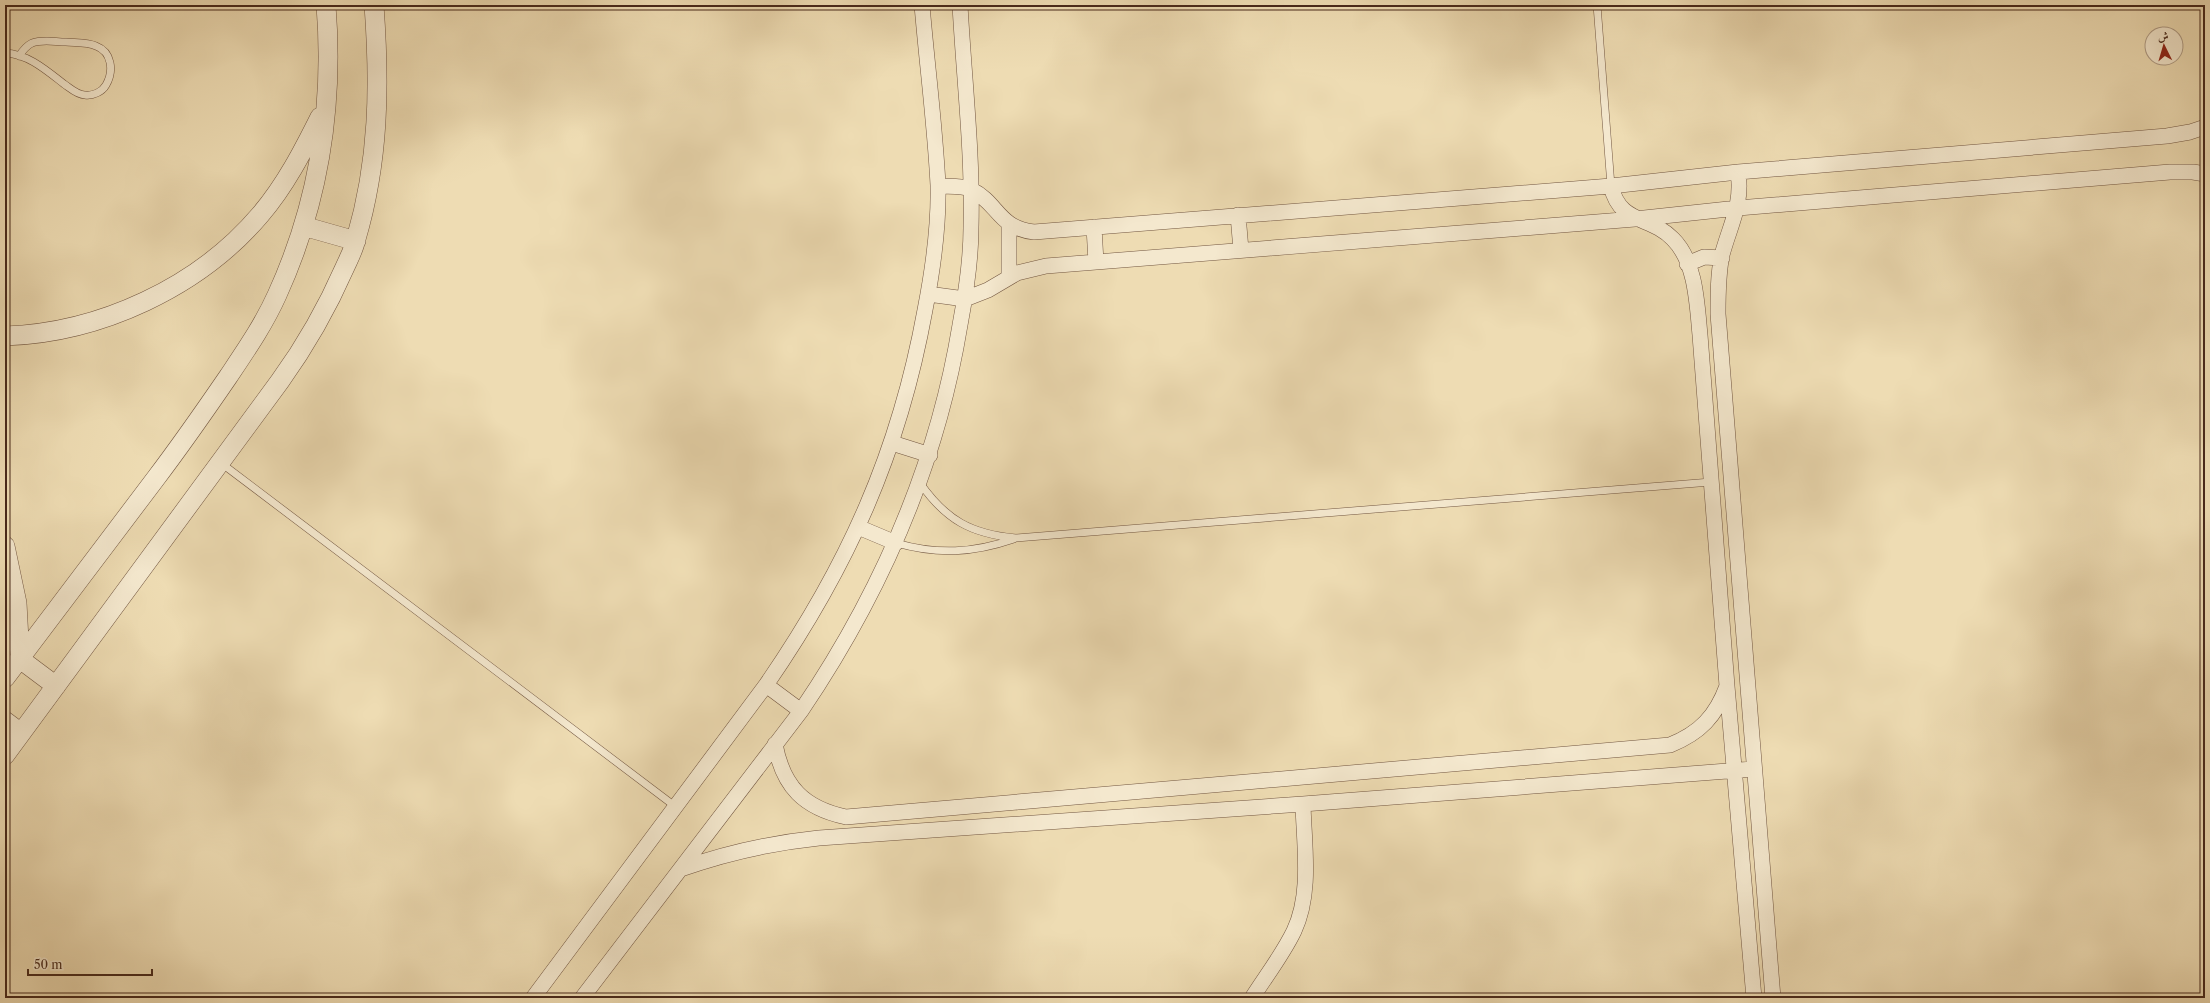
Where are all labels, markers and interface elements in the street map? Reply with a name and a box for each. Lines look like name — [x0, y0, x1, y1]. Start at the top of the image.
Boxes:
north arrow — [2144, 26, 2184, 66]
text: ش — [2157, 29, 2169, 43]
scale bar — [28, 951, 152, 977]
text: 50 m — [34, 957, 63, 972]

